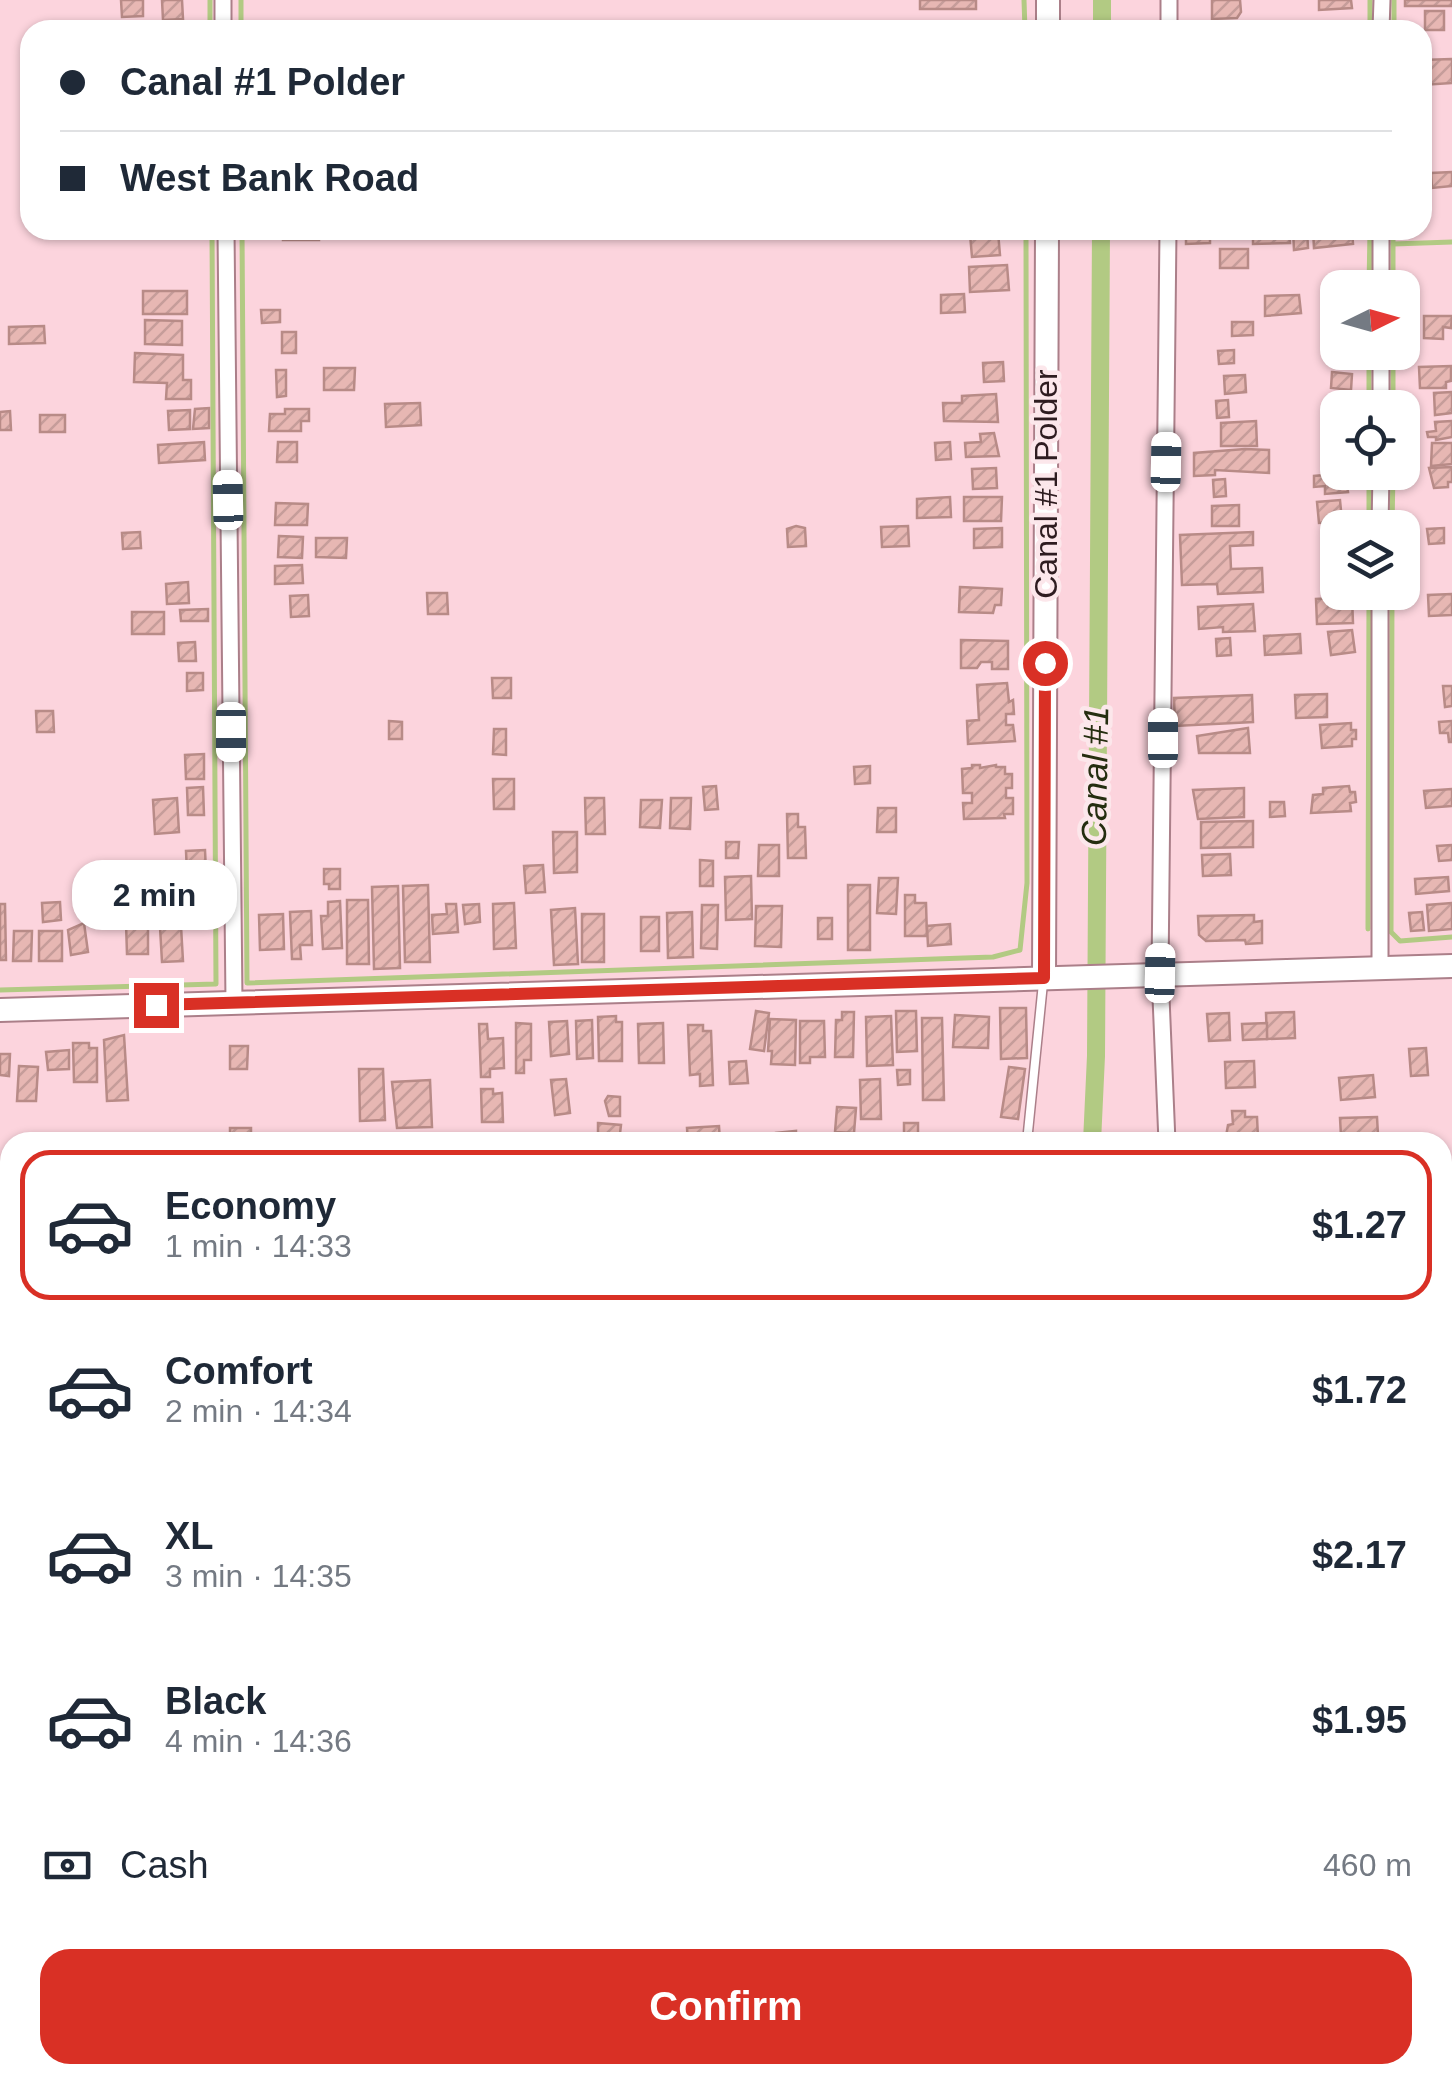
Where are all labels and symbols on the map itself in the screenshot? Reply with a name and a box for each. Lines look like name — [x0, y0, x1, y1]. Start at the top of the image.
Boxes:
north arrow — [1320, 270, 1420, 370]
street label: Canal #1 Polder — [1028, 369, 1064, 599]
car — [1150, 432, 1182, 492]
car — [212, 470, 244, 530]
route start — [1023, 641, 1068, 686]
car — [216, 702, 246, 762]
water label: Canal #1 — [1074, 706, 1115, 846]
car — [1148, 708, 1178, 768]
callout: 2 min — [74, 860, 238, 930]
car — [1144, 943, 1176, 1003]
route end — [134, 983, 179, 1028]

